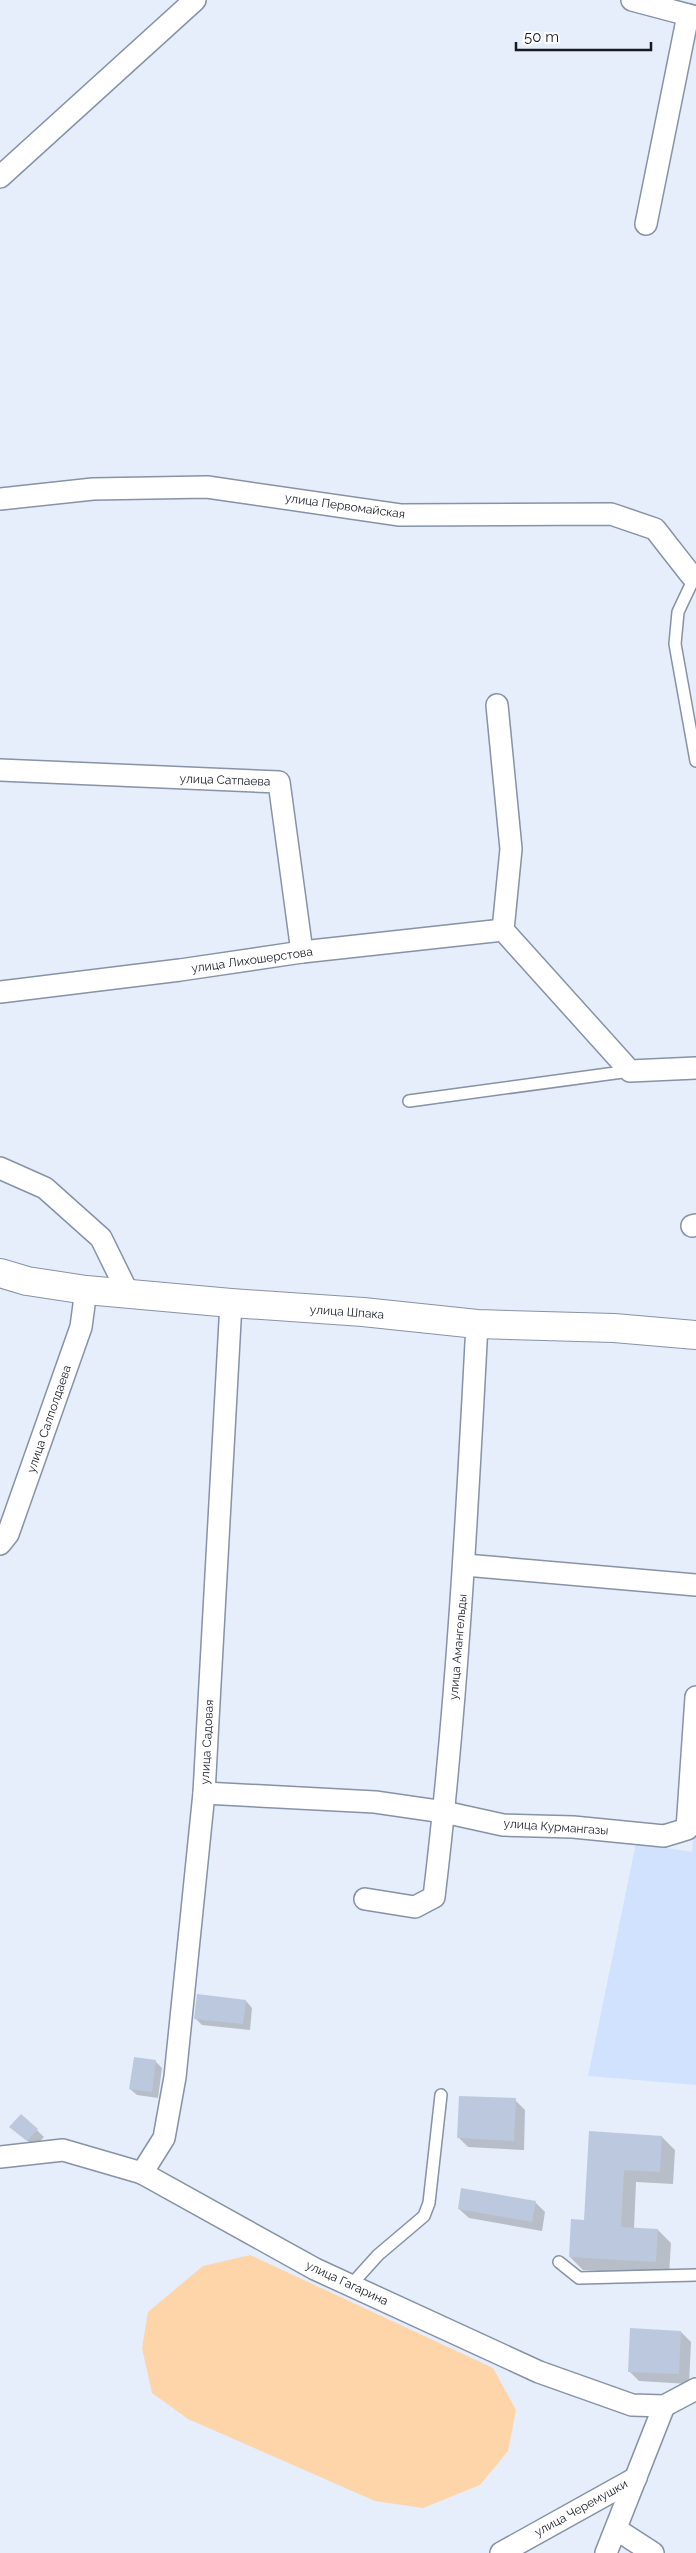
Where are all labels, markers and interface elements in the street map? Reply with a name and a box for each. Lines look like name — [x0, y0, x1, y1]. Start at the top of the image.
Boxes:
scale bar — [516, 20, 651, 52]
text: 50 m — [524, 28, 559, 46]
street label: улица Первомайская — [284, 491, 406, 521]
street label: улица Сатпаева — [179, 771, 271, 789]
street label: улица Лихошерстова — [190, 945, 314, 975]
street label: улица Шпака — [309, 1302, 385, 1322]
street label: улица Салполдаева — [24, 1363, 74, 1475]
street label: улица Амангельды — [446, 1593, 470, 1701]
street label: улица Садовая — [198, 1699, 216, 1785]
street label: улица Курмангазы — [503, 1816, 609, 1838]
street label: улица Гагарина — [304, 2258, 390, 2308]
street label: улица Черемушки — [532, 2477, 630, 2539]

